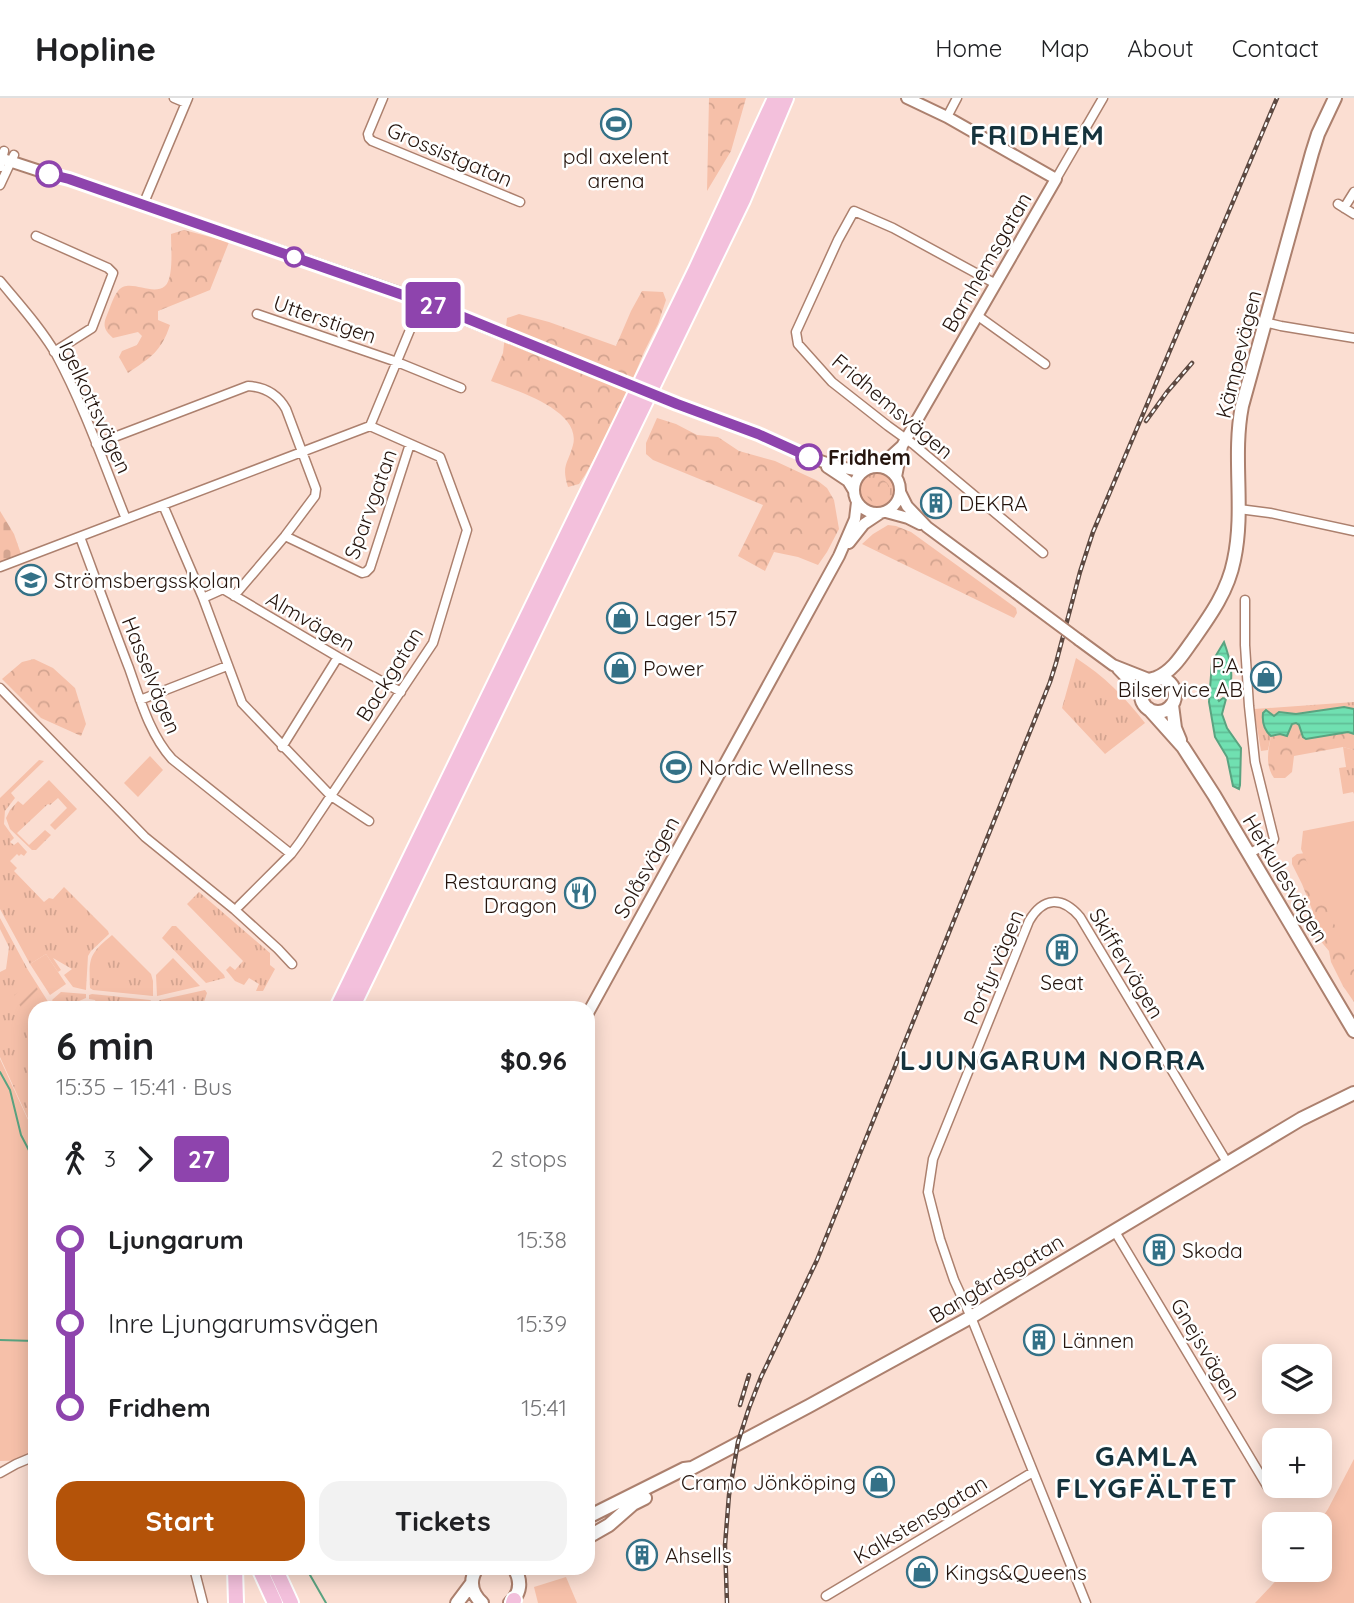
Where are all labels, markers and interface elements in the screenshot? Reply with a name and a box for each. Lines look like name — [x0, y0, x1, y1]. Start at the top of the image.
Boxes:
text: Hopline — [35, 28, 156, 69]
text: Home — [935, 33, 1002, 63]
text: Map — [1040, 33, 1089, 63]
text: About — [1127, 33, 1194, 63]
text: Contact — [1232, 33, 1319, 63]
sports icon: pdl axelent arena — [599, 107, 633, 141]
street label: Grossistgatan — [383, 116, 517, 192]
district label: FRIDHEM — [970, 117, 1106, 152]
place label: pdl axelent arena — [563, 143, 669, 193]
unlabelled marker — [36, 161, 62, 187]
street label: Barnhemsgatan — [935, 187, 1037, 337]
unlabelled marker — [284, 247, 304, 267]
line badge: 27 — [402, 282, 464, 328]
street label: Kämpevägen — [1210, 287, 1266, 421]
street label: Utterstigen — [270, 289, 380, 349]
text: 27 — [420, 290, 446, 320]
street label: Igelkottsvägen — [54, 337, 138, 477]
street label: Fridhemsvägen — [827, 348, 959, 464]
marker: Fridhem — [796, 444, 822, 470]
place label: Fridhem — [828, 444, 911, 470]
street label: Sparvgatan — [338, 445, 402, 563]
building icon: DEKRA — [919, 486, 953, 520]
place label: DEKRA — [959, 490, 1028, 516]
school or university icon: Strömsbergsskolan — [14, 563, 48, 597]
place label: Strömsbergsskolan — [54, 567, 241, 593]
street label: Almvägen — [262, 585, 360, 657]
shop icon: Lager 157 — [605, 601, 639, 635]
place label: Lager 157 — [645, 605, 737, 631]
street label: Hasselvägen — [117, 613, 187, 737]
street label: Backgatan — [350, 622, 428, 726]
shop icon: Power — [603, 651, 637, 685]
place label: P.A. Bilservice AB — [1118, 652, 1243, 702]
place label: Power — [643, 655, 704, 681]
shop icon: P.A. Bilservice AB — [1249, 660, 1283, 694]
sports icon: Nordic Wellness — [659, 750, 693, 784]
place label: Nordic Wellness — [699, 754, 854, 780]
street label: Herkulesvägen — [1238, 809, 1334, 947]
street label: Solåsvägen — [607, 812, 685, 922]
place label: Restaurang Dragon — [444, 868, 557, 918]
restaurant icon: Restaurang Dragon — [563, 876, 597, 910]
street label: Skiffervägen — [1084, 903, 1170, 1023]
street label: Porfyrvägen — [957, 906, 1029, 1028]
building icon: Seat — [1045, 933, 1079, 967]
place label: Seat — [1040, 969, 1084, 995]
text: 6 min — [56, 1022, 154, 1070]
district label: LJUNGARUM NORRA — [900, 1042, 1206, 1077]
text: $0.96 — [500, 1044, 567, 1077]
text: 15:35 – 15:41 · Bus — [56, 1072, 232, 1101]
icon: walk — [56, 1140, 94, 1178]
icon: forward — [126, 1140, 164, 1178]
text: 3 — [104, 1144, 116, 1173]
text: 27 — [188, 1144, 215, 1174]
text: 2 stops — [491, 1144, 567, 1173]
text: Ljungarum — [108, 1223, 244, 1256]
text: 15:38 — [517, 1225, 567, 1254]
street label: Bangårdsgatan — [924, 1228, 1068, 1328]
building icon: Skoda — [1142, 1233, 1176, 1267]
place label: Skoda — [1182, 1237, 1243, 1263]
street label: Gnejsvägen — [1165, 1293, 1247, 1405]
text: Inre Ljungarumsvägen — [108, 1307, 379, 1340]
text: 15:39 — [517, 1309, 567, 1338]
building icon: Lännen — [1022, 1323, 1056, 1357]
place label: Lännen — [1062, 1327, 1134, 1353]
map controls — [1262, 1344, 1332, 1582]
button: layers — [1262, 1344, 1332, 1414]
text: Fridhem — [108, 1391, 211, 1424]
text: 15:41 — [521, 1393, 567, 1422]
button: + — [1262, 1428, 1332, 1498]
district label: GAMLA FLYGFÄLTET — [1056, 1438, 1238, 1505]
shop icon: Cramo Jönköping — [862, 1465, 896, 1499]
place label: Cramo Jönköping — [681, 1469, 856, 1495]
street label: Kalkstensgatan — [848, 1469, 992, 1569]
button: Start — [56, 1481, 305, 1561]
button: Tickets — [319, 1481, 567, 1561]
button: − — [1262, 1512, 1332, 1582]
building icon: Ahsells — [625, 1538, 659, 1572]
place label: Ahsells — [665, 1542, 732, 1568]
shop icon: Kings&Queens — [905, 1555, 939, 1589]
place label: Kings&Queens — [945, 1559, 1087, 1585]

